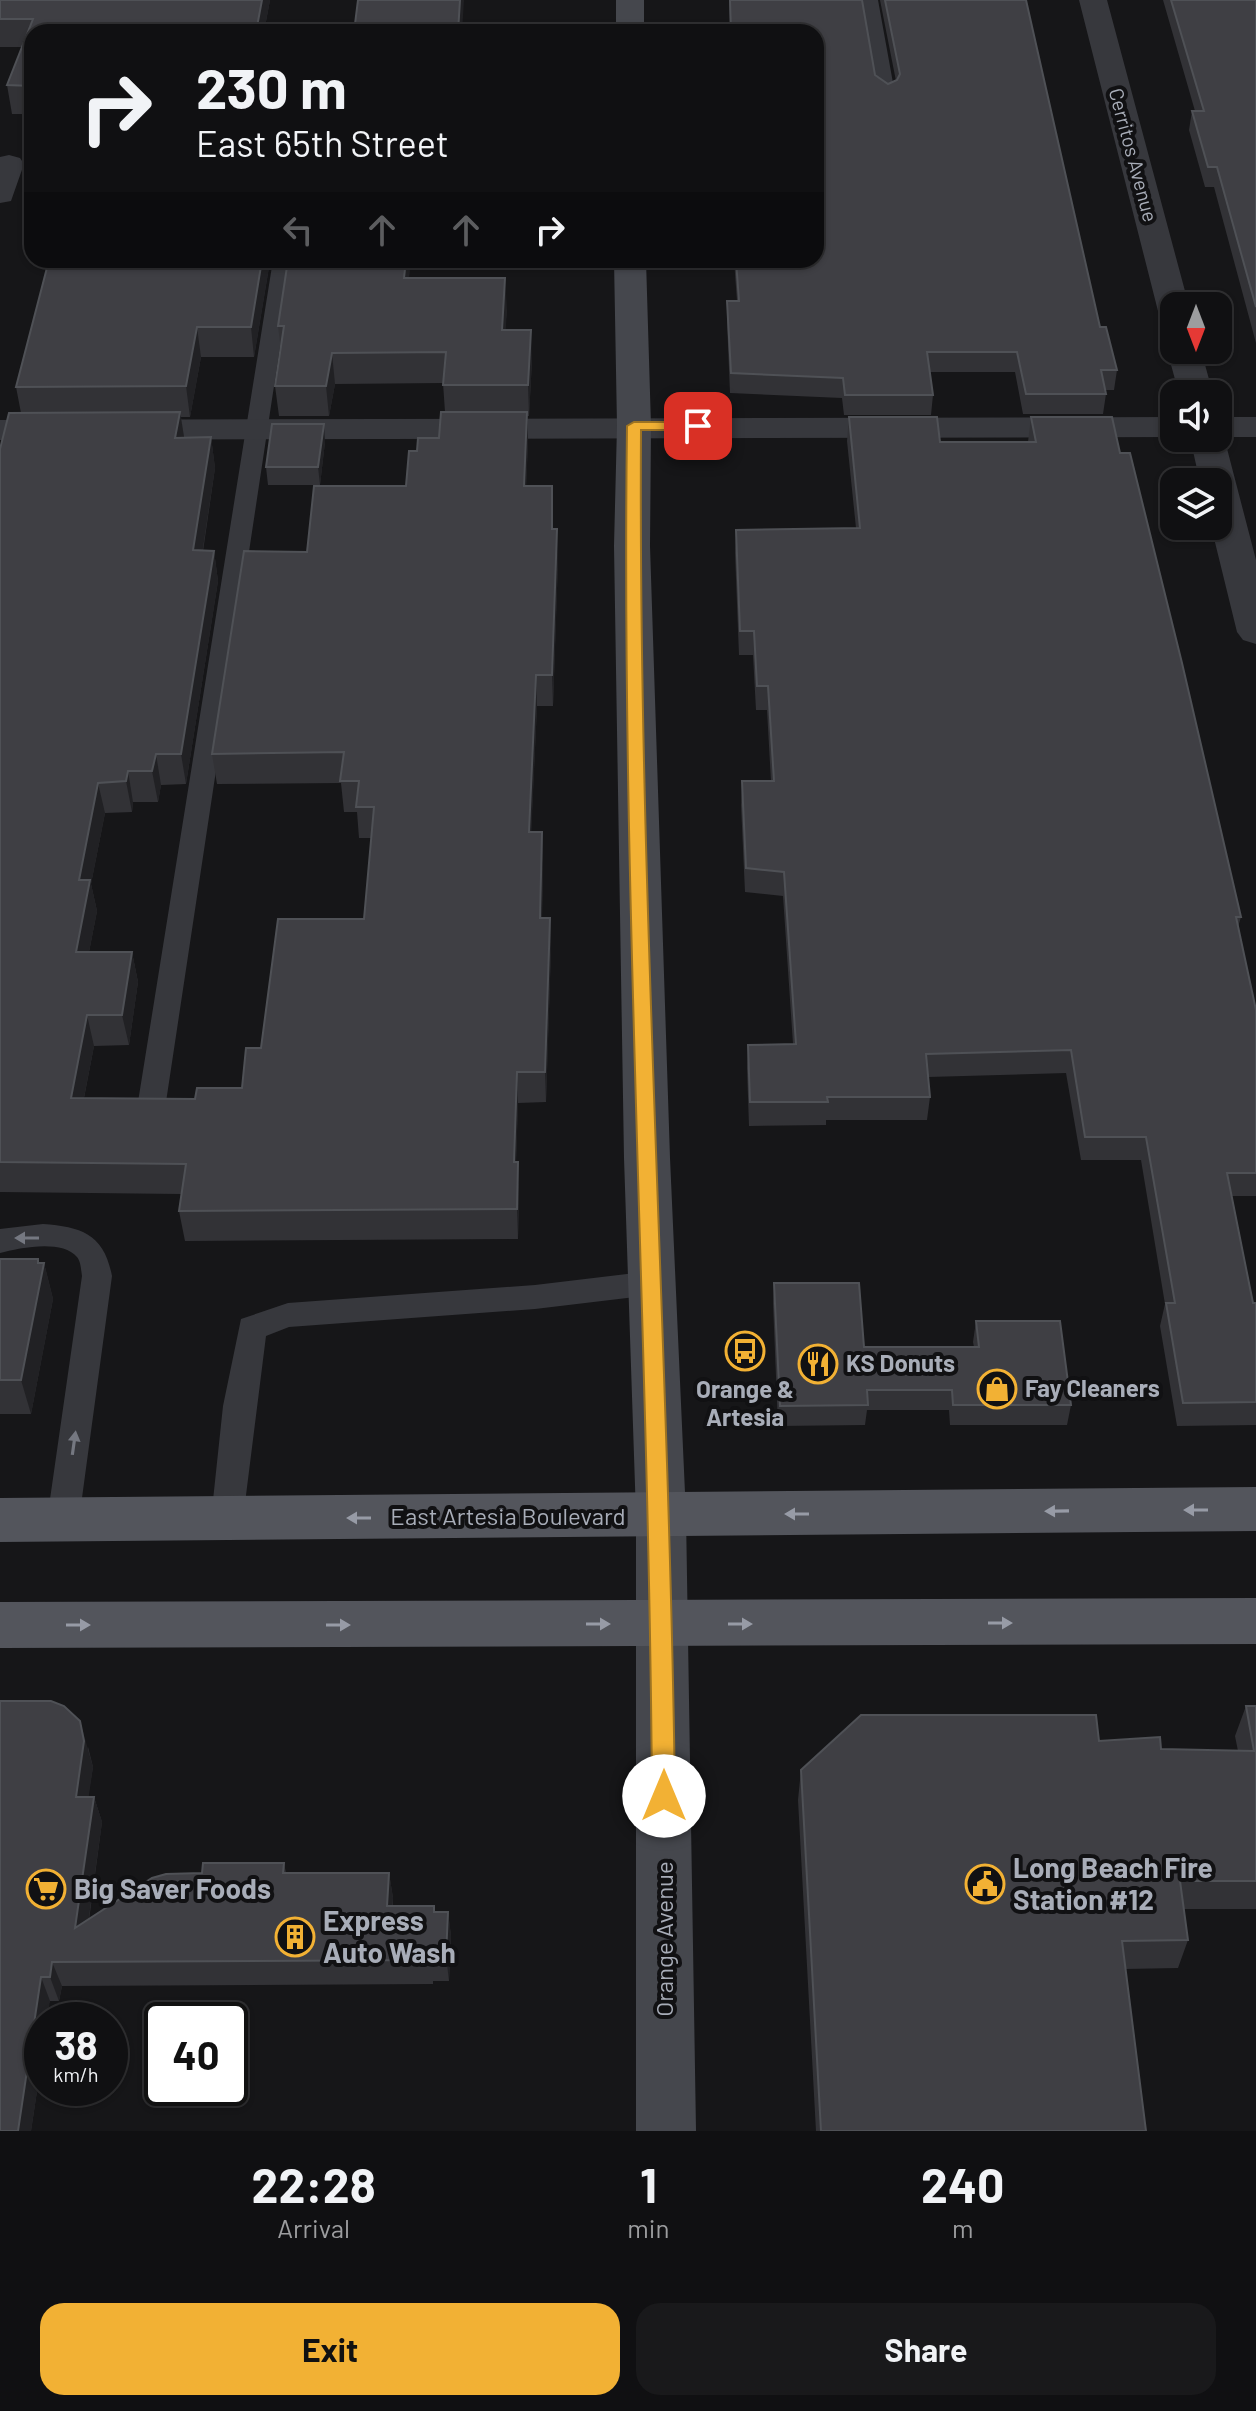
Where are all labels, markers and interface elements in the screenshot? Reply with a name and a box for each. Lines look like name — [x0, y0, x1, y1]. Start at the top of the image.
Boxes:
text: 230 m — [196, 53, 347, 120]
icon: right — [64, 56, 168, 160]
street label: Cerritos Avenue — [1105, 85, 1163, 224]
text: East 65th Street — [196, 121, 449, 164]
icon: left — [276, 208, 320, 252]
icon: ahead — [360, 208, 404, 252]
icon: ahead — [444, 208, 488, 252]
icon: right — [528, 208, 572, 252]
north arrow — [1160, 292, 1232, 364]
map controls — [1160, 292, 1232, 540]
button: sound — [1160, 380, 1232, 452]
pin — [664, 392, 732, 460]
icon: arrive — [676, 404, 720, 448]
button: layers — [1160, 468, 1232, 540]
one-way arrow — [14, 1232, 39, 1244]
bus stop icon: Orange & Artesia — [724, 1330, 766, 1372]
restaurant icon: KS Donuts — [797, 1343, 839, 1385]
place label: KS Donuts — [846, 1348, 955, 1377]
shop icon: Fay Cleaners — [976, 1368, 1018, 1410]
place label: Fay Cleaners — [1025, 1373, 1160, 1402]
place label: Orange & Artesia — [696, 1374, 794, 1431]
one-way arrow — [68, 1430, 81, 1455]
street label: East Artesia Boulevard — [390, 1501, 626, 1530]
one-way arrow — [1183, 1504, 1208, 1516]
one-way arrow — [1044, 1505, 1069, 1517]
one-way arrow — [784, 1508, 809, 1520]
one-way arrow — [346, 1512, 371, 1524]
one-way arrow — [988, 1616, 1013, 1629]
one-way arrow — [586, 1618, 611, 1630]
one-way arrow — [728, 1618, 753, 1630]
one-way arrow — [66, 1619, 91, 1631]
one-way arrow — [326, 1619, 351, 1631]
position arrow — [622, 1754, 706, 1838]
place label: Long Beach Fire Station #12 — [1013, 1850, 1213, 1916]
street label: Orange Avenue — [649, 1861, 678, 2017]
public building icon: Long Beach Fire Station #12 — [964, 1863, 1006, 1905]
supermarket icon: Big Saver Foods — [25, 1868, 67, 1910]
place label: Big Saver Foods — [74, 1871, 271, 1905]
place label: Express Auto Wash — [323, 1903, 456, 1969]
building icon: Express Auto Wash — [274, 1916, 316, 1958]
speed limit sign: 40 — [144, 2002, 248, 2106]
text: 38 — [54, 2020, 98, 2068]
text: km/h — [53, 2062, 99, 2086]
text: 22:28 — [252, 2155, 376, 2213]
text: 1 — [640, 2155, 657, 2213]
text: 240 — [921, 2155, 1004, 2213]
text: Arrival — [277, 2212, 350, 2243]
text: min — [627, 2212, 669, 2243]
text: m — [952, 2212, 973, 2243]
button: Exit — [40, 2303, 620, 2395]
button: Share — [636, 2303, 1216, 2395]

